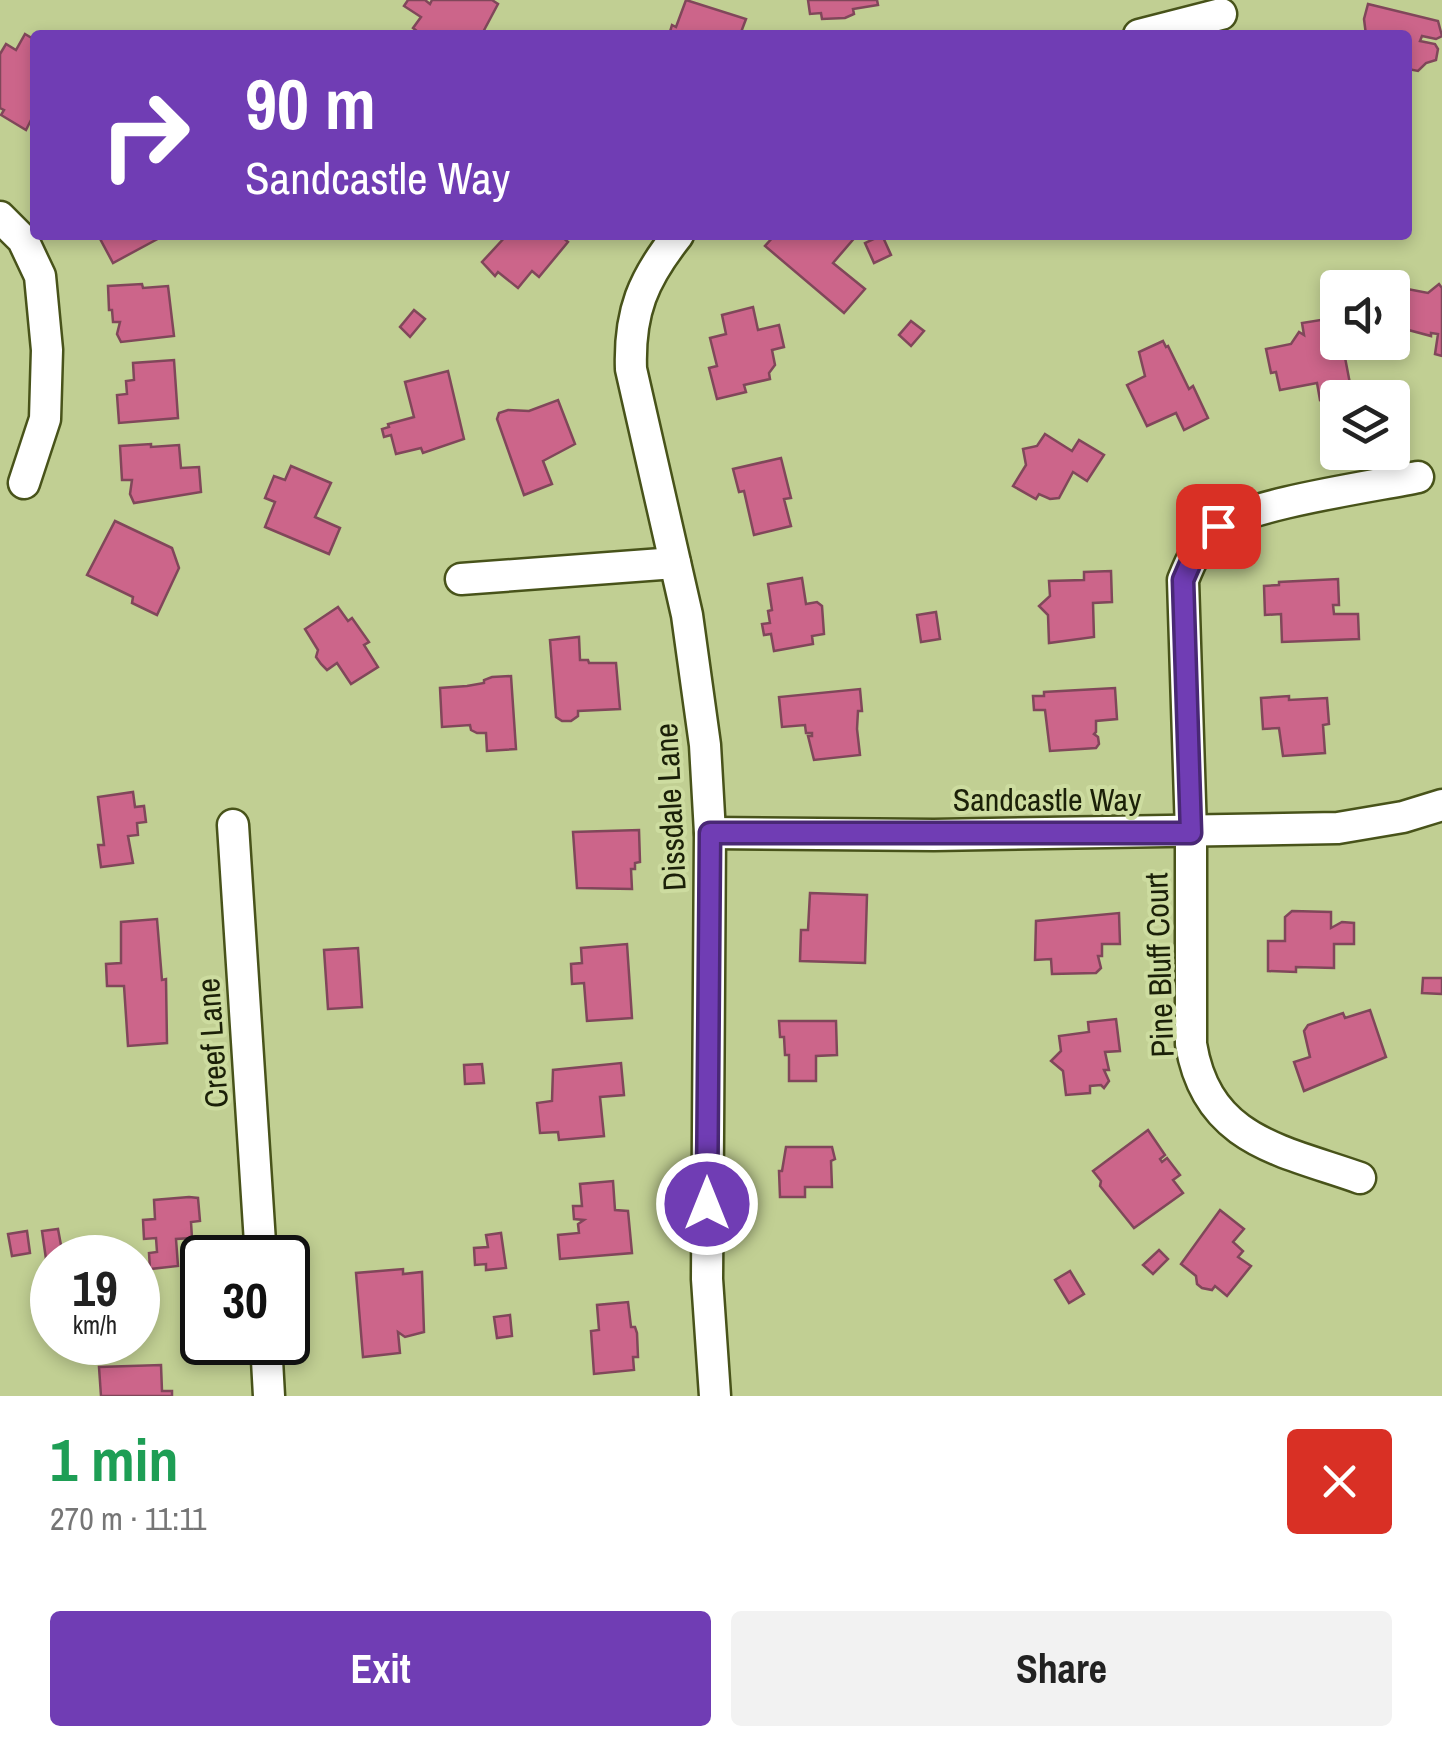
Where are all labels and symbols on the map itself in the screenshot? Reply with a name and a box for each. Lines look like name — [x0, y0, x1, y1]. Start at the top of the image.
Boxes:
pin — [1176, 484, 1261, 569]
street label: Dissdale Lane — [644, 722, 696, 892]
street label: Sandcastle Way — [953, 778, 1141, 821]
street label: Pine Bluff Court — [1134, 872, 1184, 1058]
street label: Creef Lane — [186, 977, 238, 1109]
position arrow — [655, 1152, 759, 1256]
speed limit sign: 30 — [180, 1235, 310, 1365]

